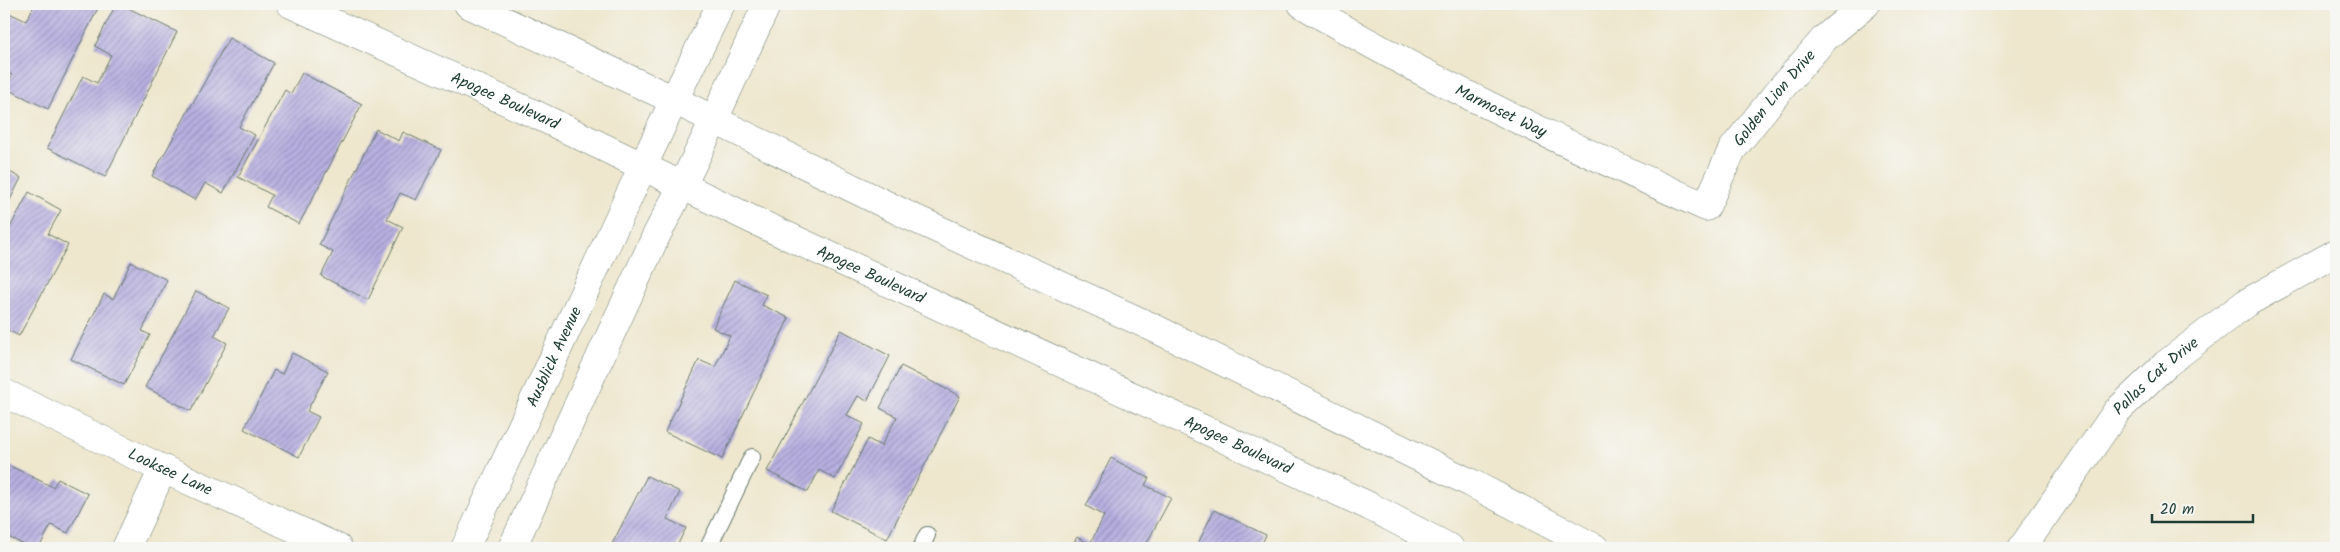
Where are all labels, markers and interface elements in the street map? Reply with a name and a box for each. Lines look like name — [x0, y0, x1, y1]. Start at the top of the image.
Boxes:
street label: Golden Lion Drive — [1727, 44, 1822, 152]
street label: Apogee Boulevard — [447, 65, 565, 137]
street label: Marmoset Way — [1451, 78, 1551, 145]
street label: Apogee Boulevard — [813, 239, 930, 311]
street label: Ausblick Avenue — [520, 302, 588, 411]
street label: Pallas Cat Drive — [2107, 331, 2204, 421]
street label: Apogee Boulevard — [1180, 409, 1297, 482]
street label: Looksee Lane — [124, 442, 216, 502]
scale bar — [2152, 492, 2254, 524]
text: 20 m — [2160, 498, 2194, 522]

